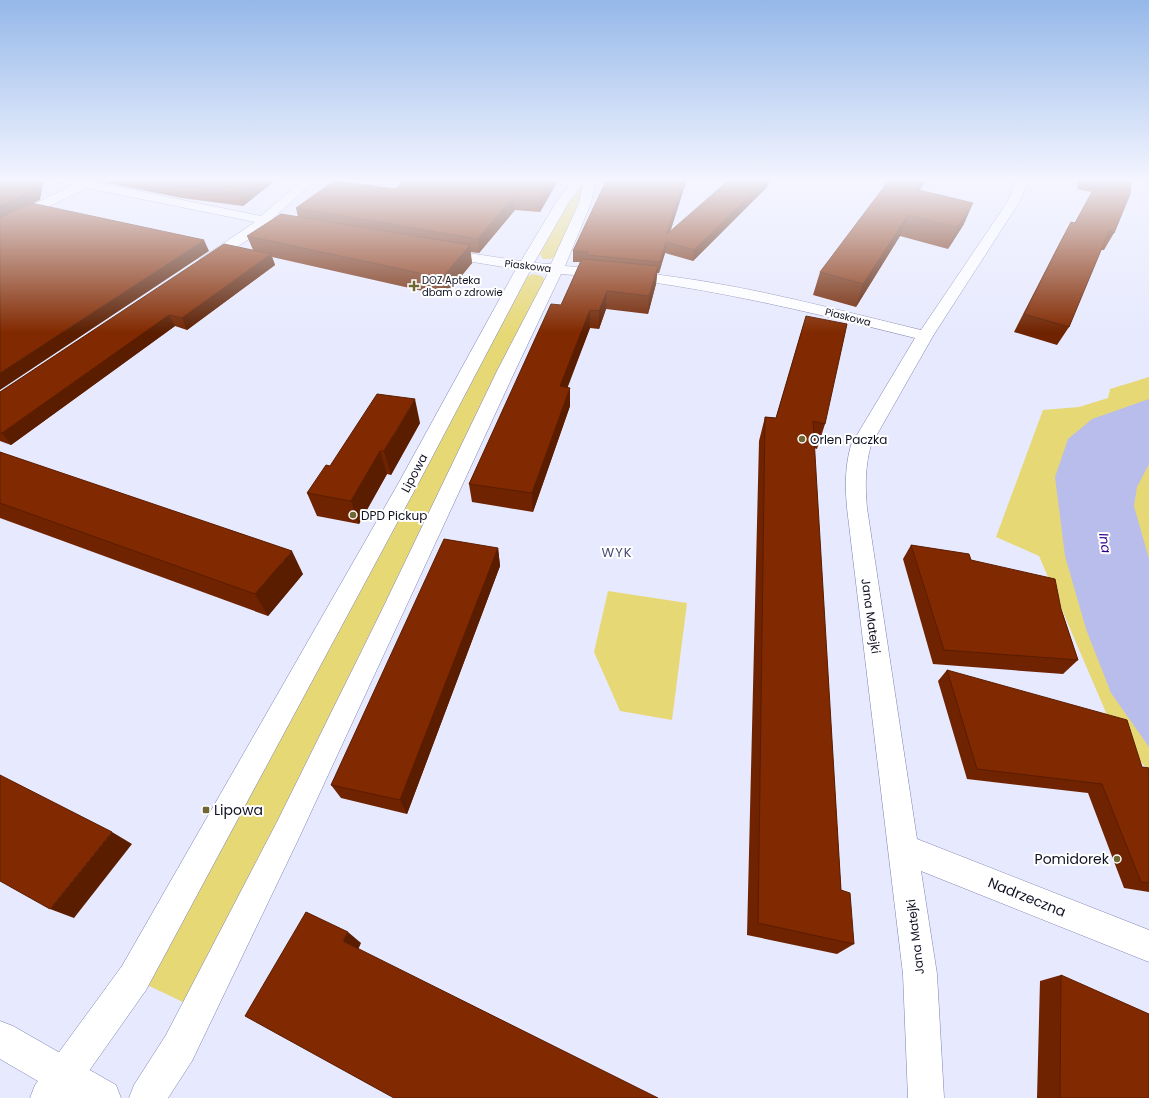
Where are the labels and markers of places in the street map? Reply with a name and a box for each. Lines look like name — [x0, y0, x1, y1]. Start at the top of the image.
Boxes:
place label: DOZ Apteka dbam o zdrowie — [422, 273, 503, 300]
marker: DOZ Apteka dbam o zdrowie — [409, 281, 419, 291]
place label: Orlen Paczka — [810, 431, 887, 448]
marker: Orlen Paczka — [797, 434, 807, 444]
place label: DPD Pickup — [361, 507, 427, 524]
marker: DPD Pickup — [348, 510, 358, 520]
place label: Lipowa — [214, 800, 263, 820]
marker: Lipowa — [201, 805, 211, 815]
place label: Pomidorek — [1035, 849, 1110, 869]
marker: Pomidorek — [1112, 854, 1122, 864]

